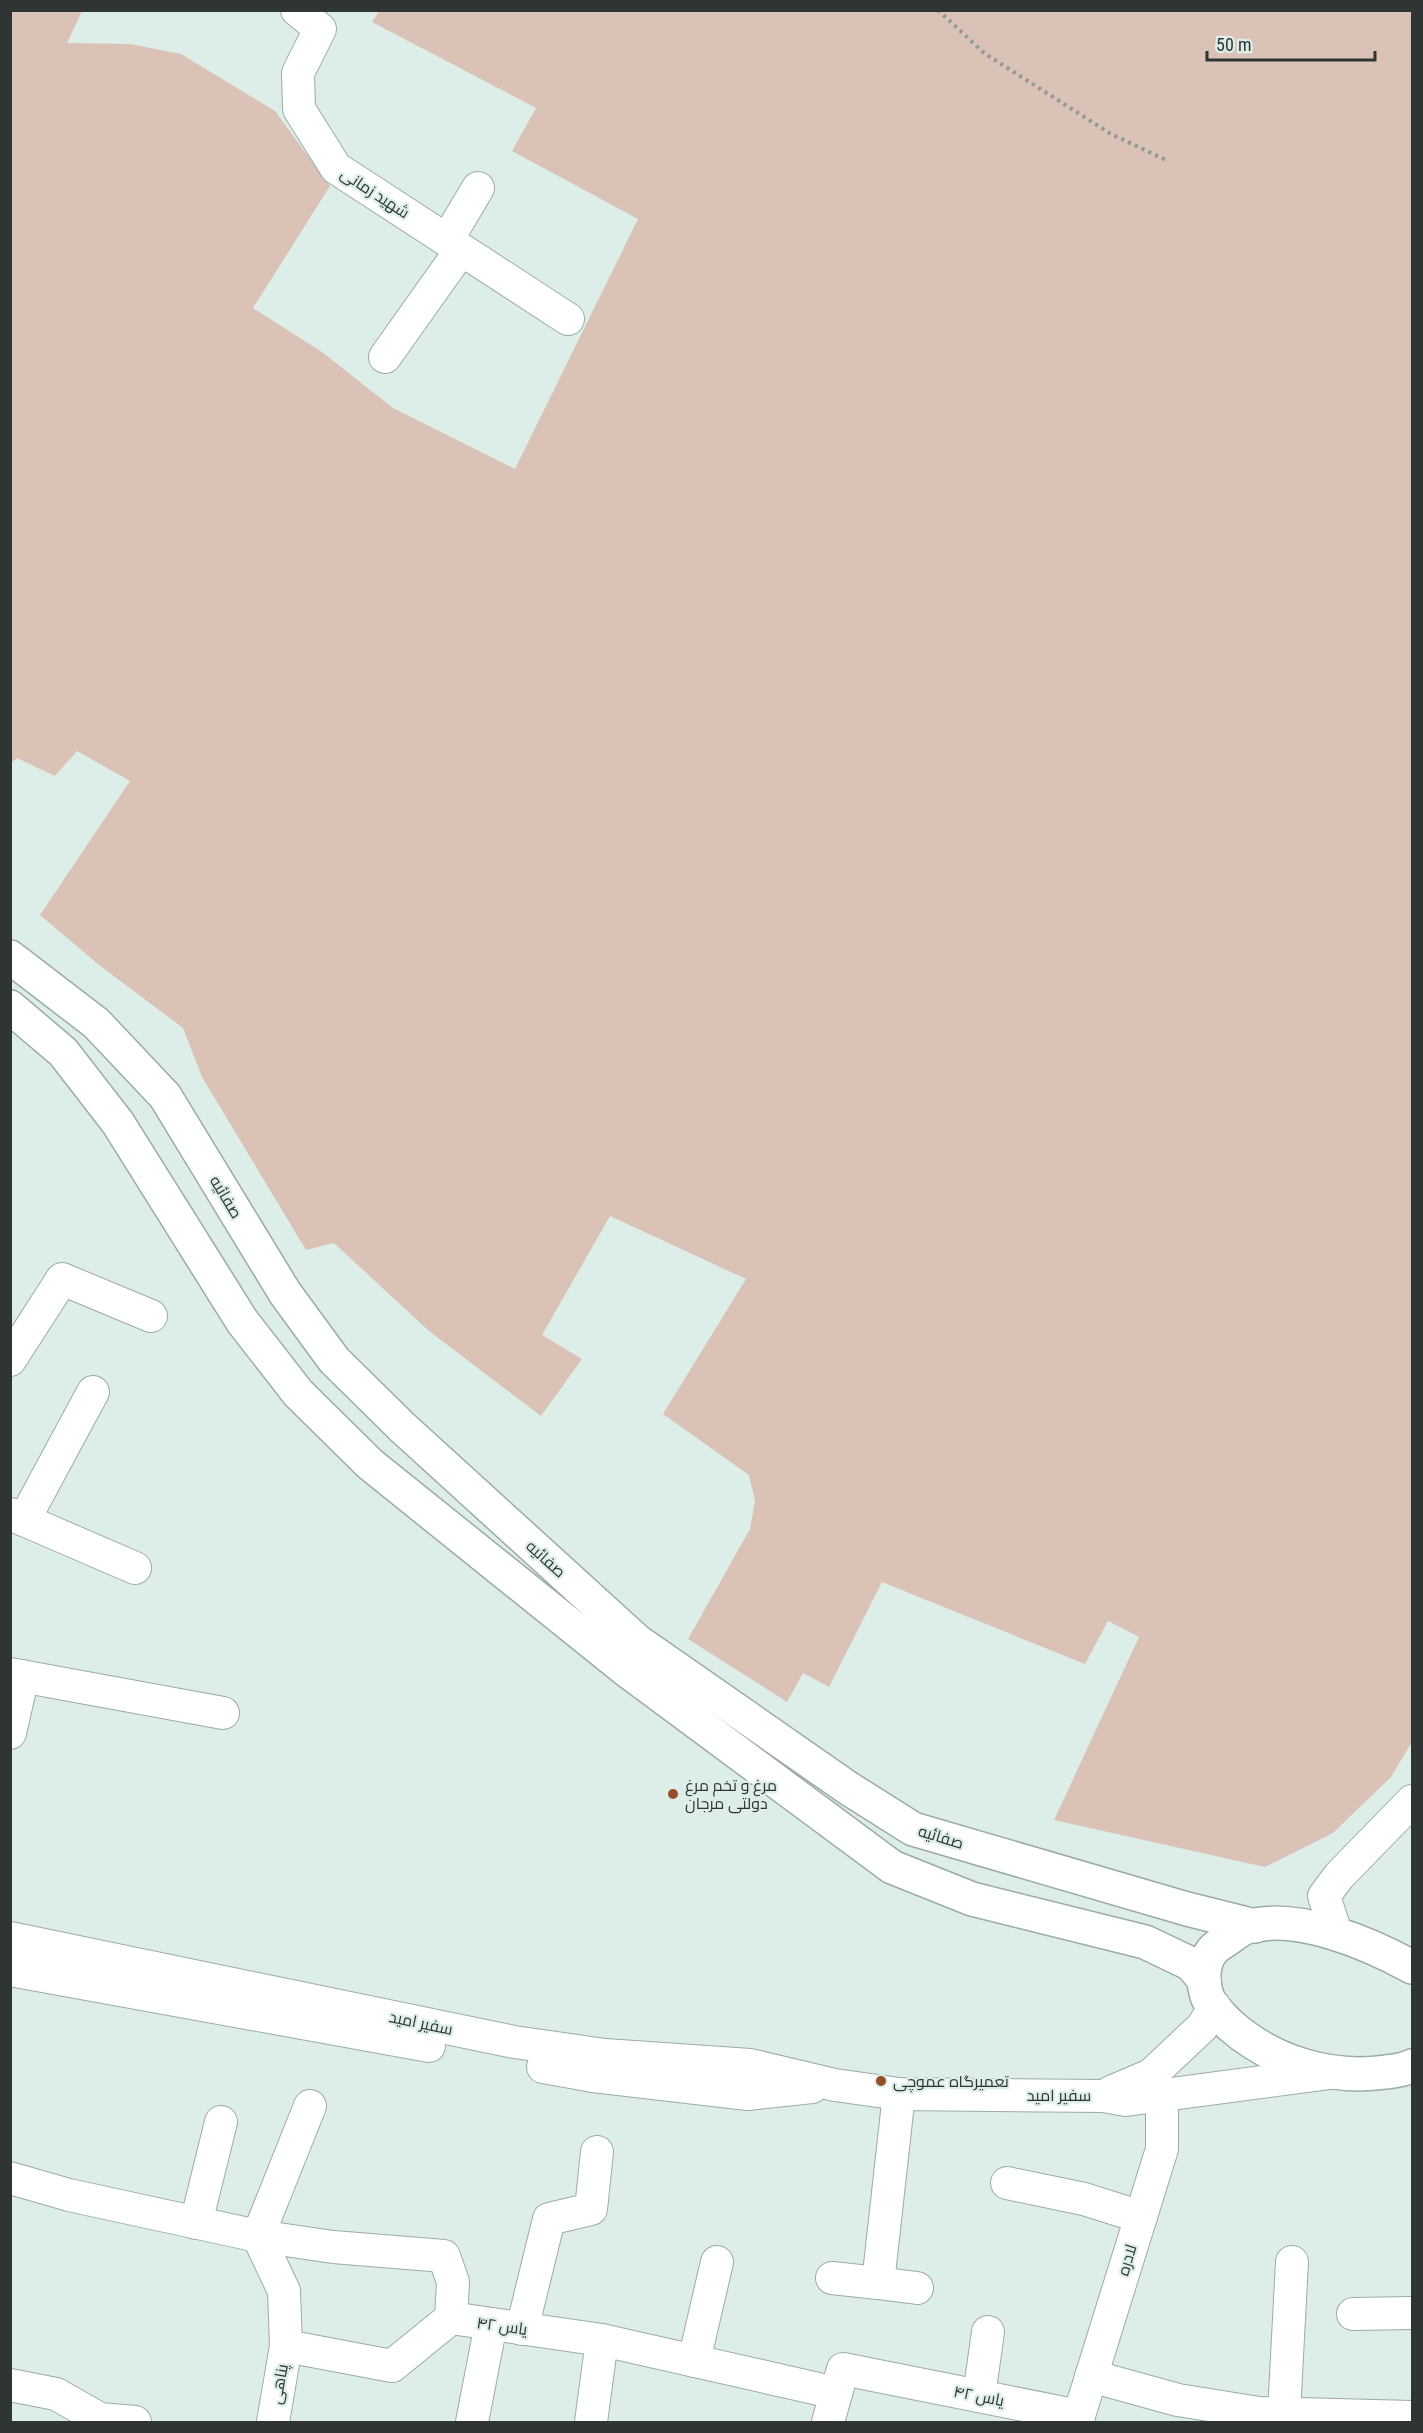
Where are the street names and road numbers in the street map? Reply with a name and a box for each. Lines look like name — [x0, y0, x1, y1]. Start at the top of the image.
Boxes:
street label: شهید زمانی — [336, 164, 413, 223]
street label: صفائیه — [206, 1172, 246, 1222]
street label: صفائیه — [522, 1536, 570, 1582]
street label: صفائیه — [916, 1821, 966, 1853]
street label: سفیر امید — [387, 2007, 455, 2039]
street label: سفیر امید — [1027, 2086, 1091, 2105]
street label: لادره — [1113, 2242, 1141, 2278]
street label: یاس ۴۲ — [475, 2313, 529, 2340]
street label: پناهی — [266, 2362, 294, 2406]
street label: یاس ۴۲ — [952, 2382, 1007, 2411]

